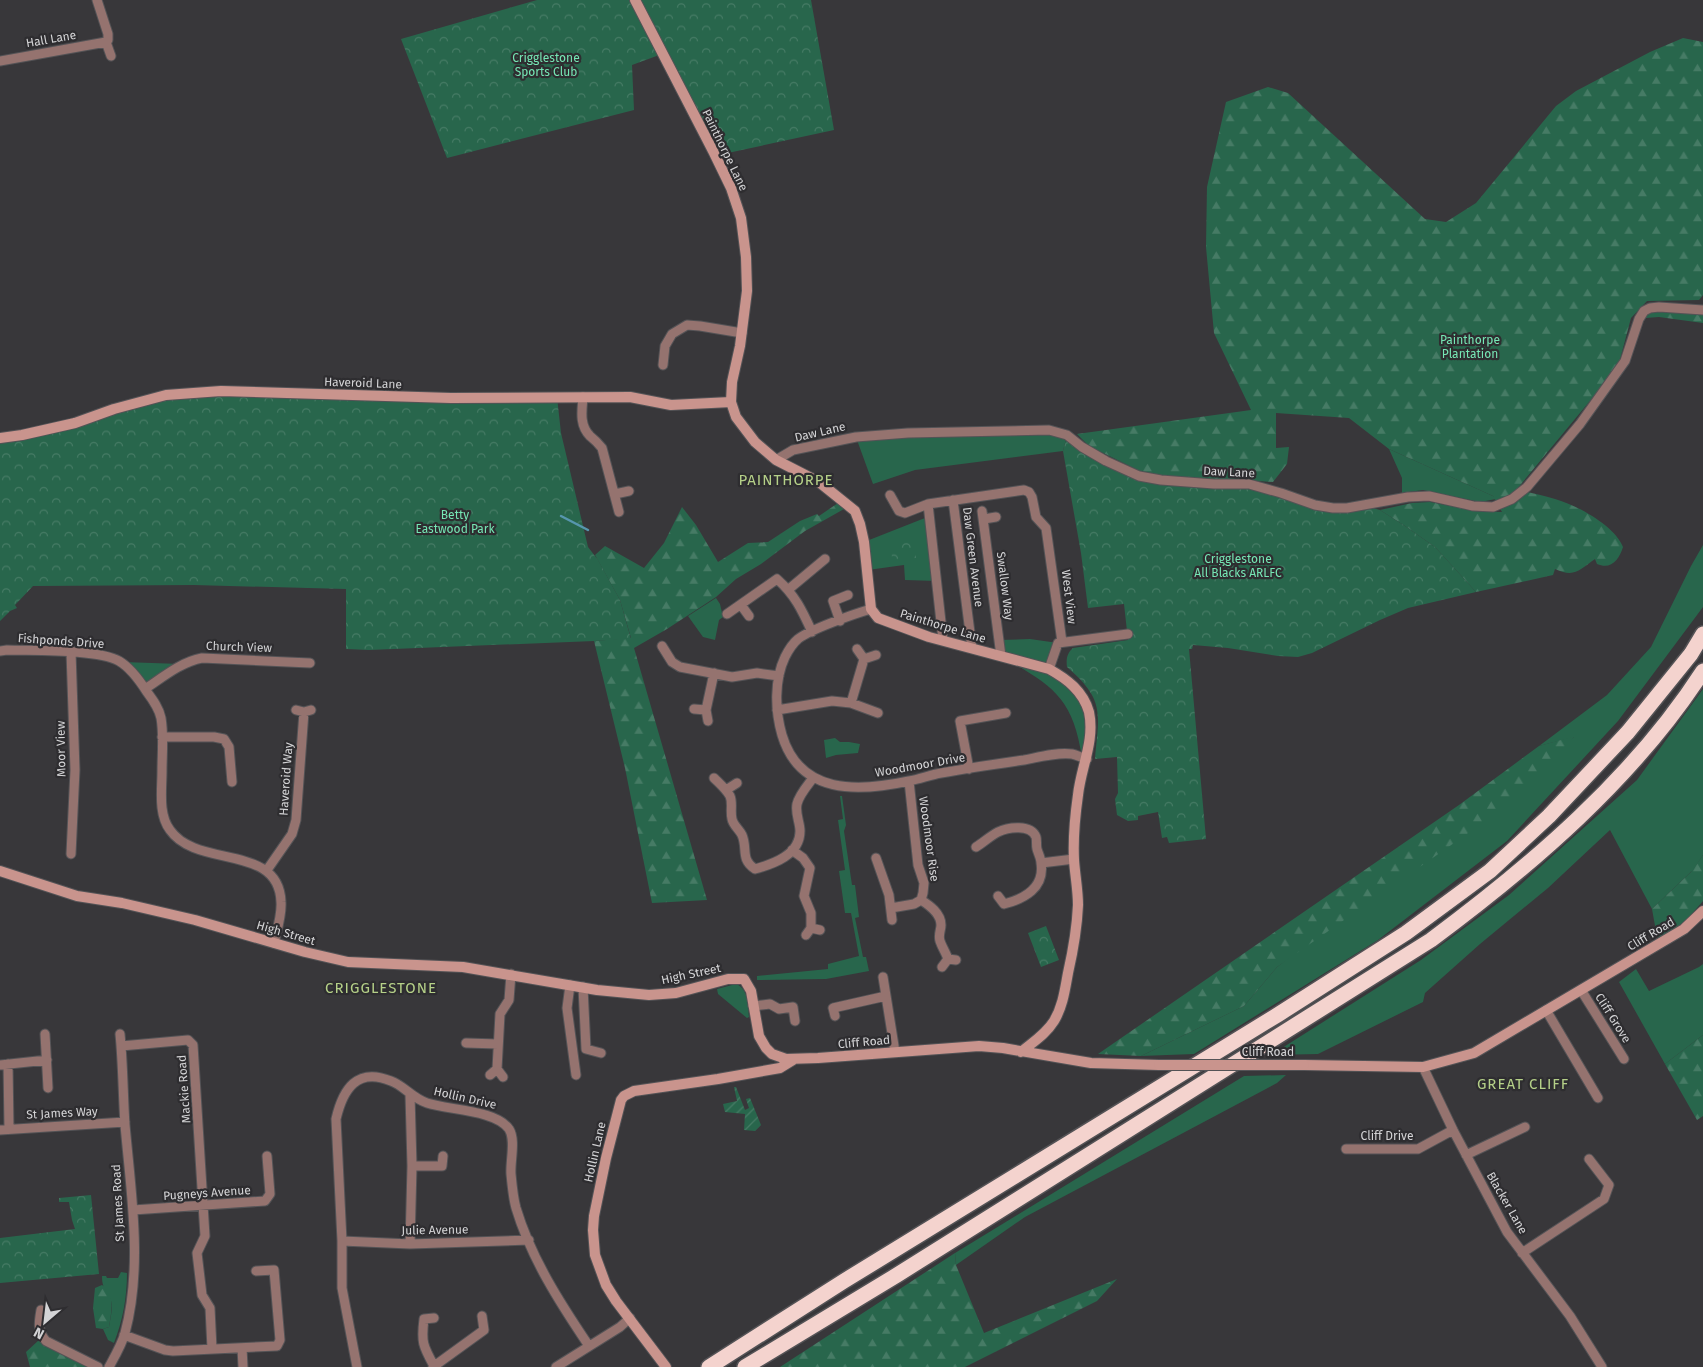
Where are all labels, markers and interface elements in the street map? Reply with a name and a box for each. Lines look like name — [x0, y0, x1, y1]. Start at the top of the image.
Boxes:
street label: Hall Lane — [25, 28, 77, 50]
park label: Crigglestone Sports Club — [512, 51, 580, 79]
street label: Painthorpe Lane — [699, 107, 751, 193]
park label: Painthorpe Plantation — [1440, 333, 1500, 361]
street label: Haveroid Lane — [324, 375, 402, 391]
street label: Daw Lane — [793, 419, 847, 445]
street label: Daw Lane — [1203, 464, 1255, 480]
district label: PAINTHORPE — [738, 471, 834, 489]
street label: Daw Green Avenue — [960, 506, 986, 608]
park label: Betty Eastwood Park — [415, 508, 495, 536]
street label: Swallow Way — [994, 551, 1016, 621]
park label: Crigglestone All Blacks ARLFC — [1194, 552, 1282, 580]
street label: West View — [1059, 569, 1079, 625]
street label: Painthorpe Lane — [898, 606, 988, 646]
street label: Fishponds Drive — [17, 631, 105, 651]
street label: Church View — [206, 639, 273, 655]
street label: Moor View — [54, 720, 68, 777]
street label: Haveroid Way — [276, 742, 296, 816]
street label: Woodmoor Drive — [874, 750, 966, 780]
street label: Woodmoor Rise — [916, 795, 942, 883]
street label: Cliff Road — [1625, 915, 1677, 953]
street label: High Street — [255, 918, 318, 948]
street label: High Street — [660, 961, 723, 987]
district label: CRIGGLESTONE — [325, 979, 437, 997]
street label: Cliff Grove — [1592, 991, 1634, 1045]
street label: Cliff Road — [837, 1033, 891, 1051]
street label: Cliff Road — [1242, 1045, 1294, 1059]
street label: Mackie Road — [175, 1054, 193, 1124]
district label: GREAT CLIFF — [1477, 1075, 1569, 1093]
street label: Hollin Drive — [432, 1084, 498, 1112]
street label: St James Way — [26, 1104, 98, 1122]
street label: Hollin Lane — [581, 1120, 609, 1184]
street label: Cliff Drive — [1361, 1129, 1413, 1143]
street label: St James Road — [109, 1164, 127, 1242]
street label: Blacker Lane — [1484, 1169, 1530, 1237]
street label: Pugneys Avenue — [163, 1183, 251, 1203]
street label: Julie Avenue — [401, 1222, 469, 1238]
north arrow — [20, 1297, 70, 1347]
text: N — [31, 1323, 47, 1343]

